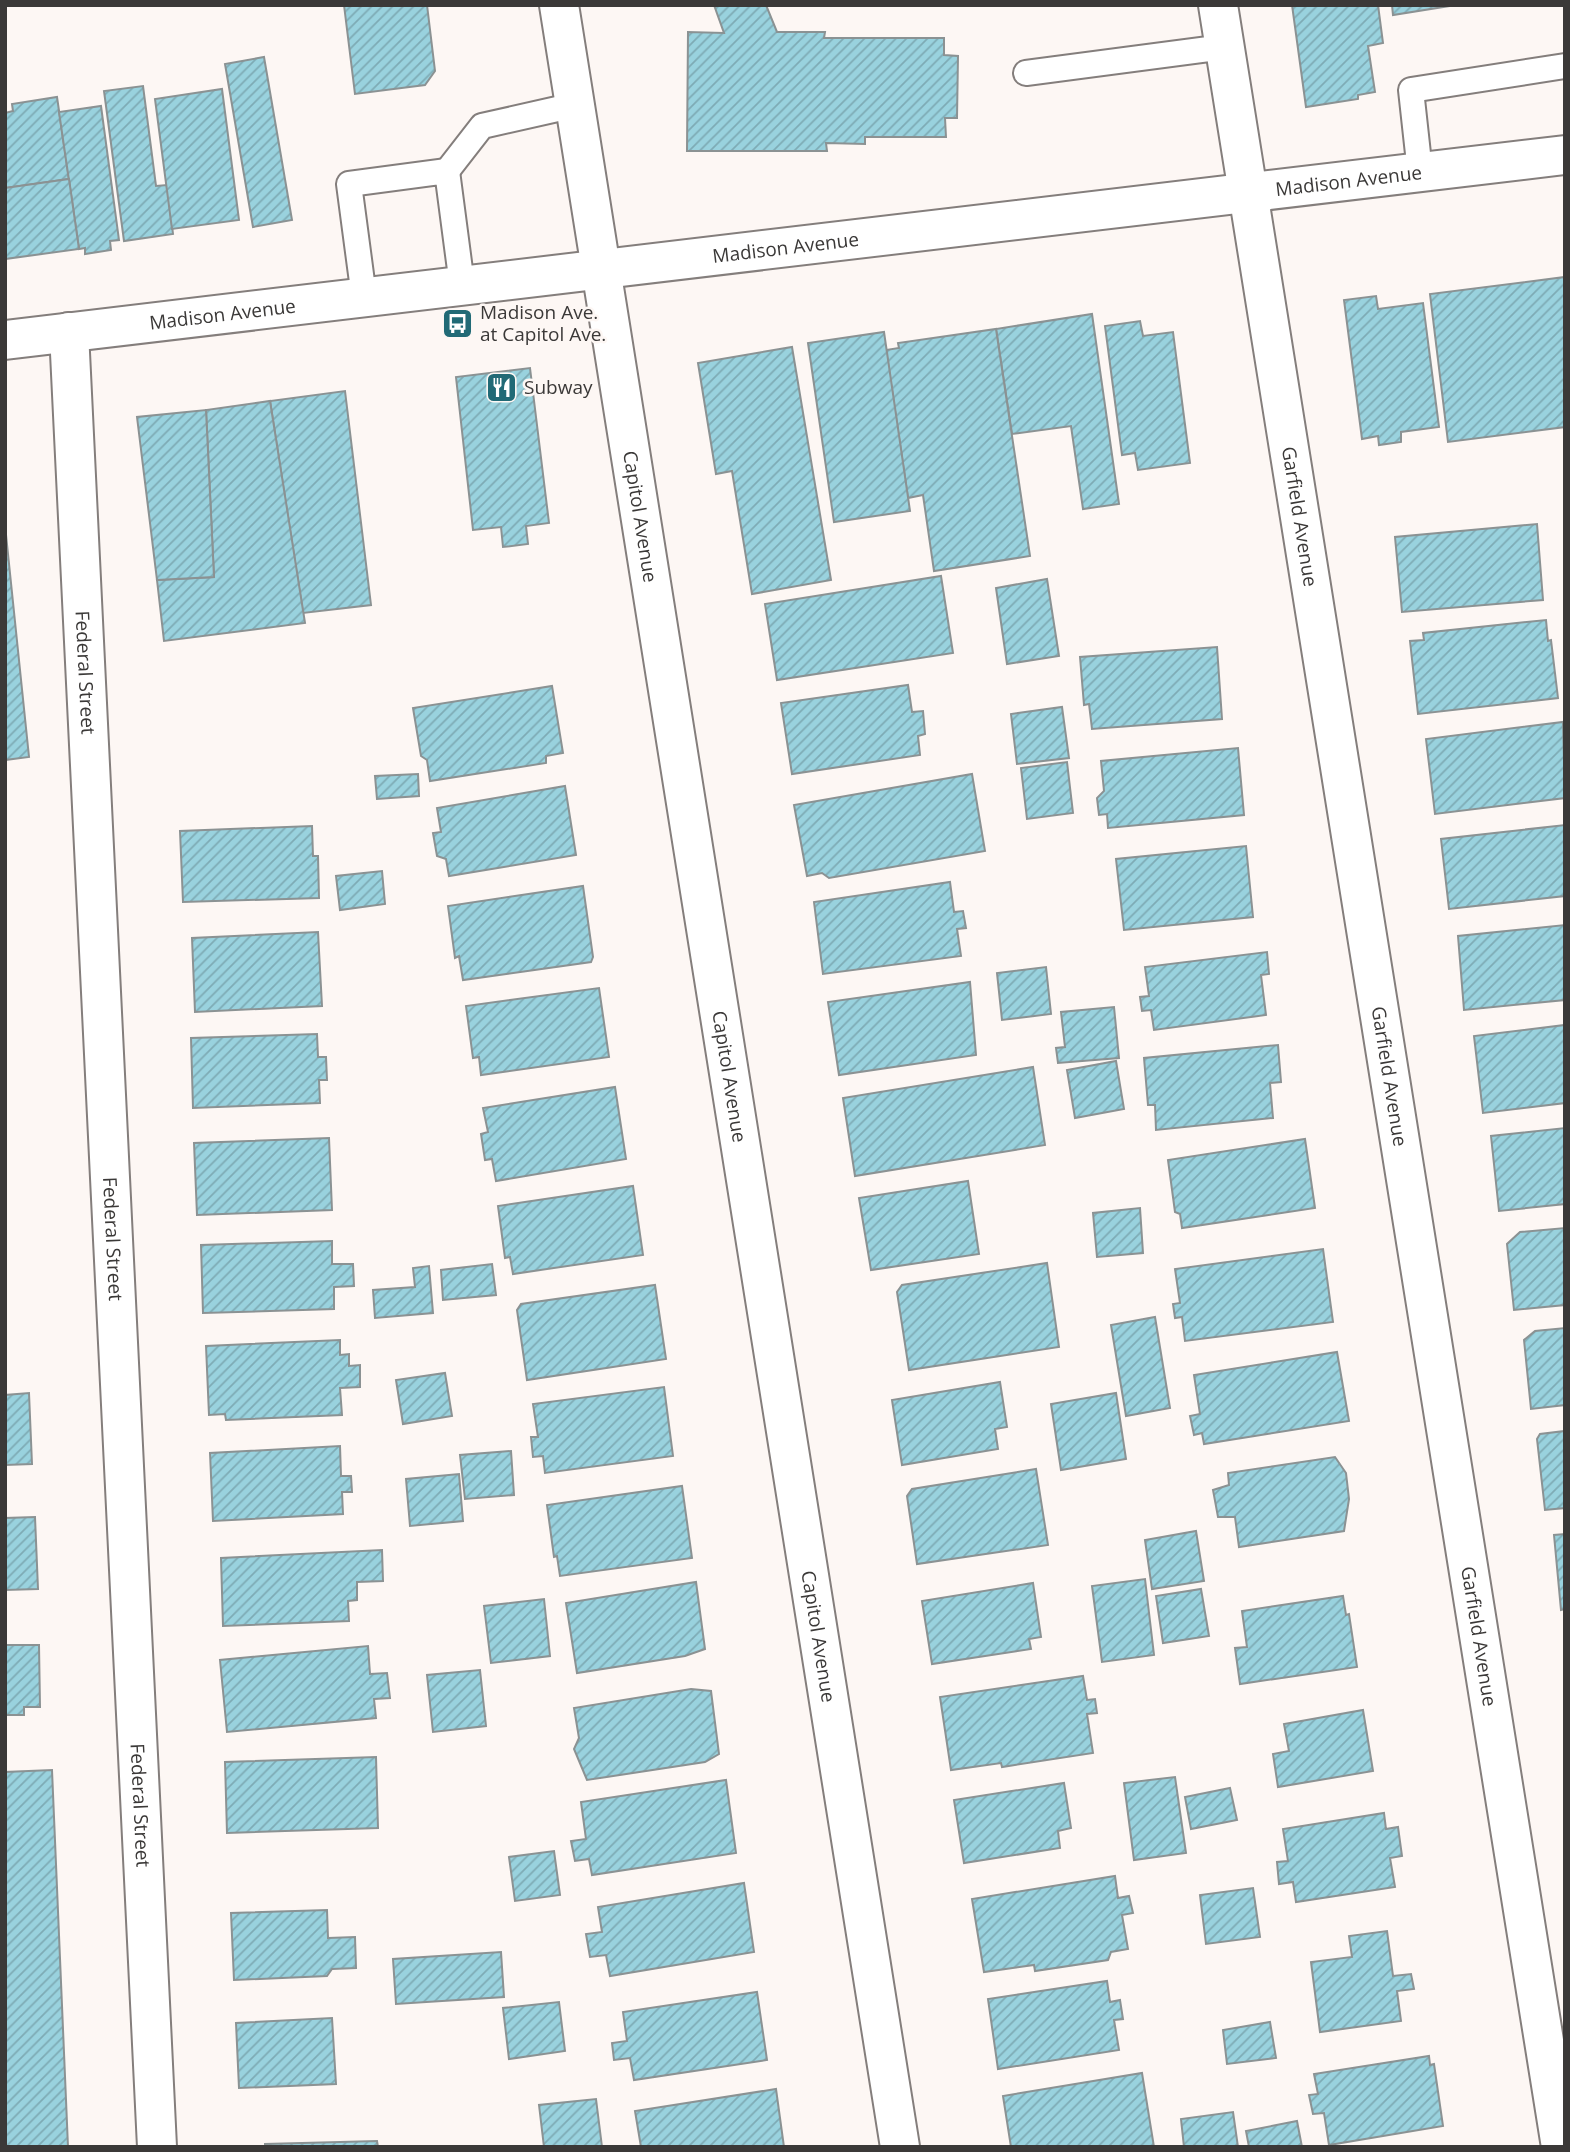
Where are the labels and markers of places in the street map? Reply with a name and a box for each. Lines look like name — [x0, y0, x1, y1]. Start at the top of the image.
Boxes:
place label: Madison Ave. at Capitol Ave. — [480, 299, 606, 347]
bus stop icon: Madison Ave. at Capitol Ave. — [440, 306, 474, 340]
restaurant icon: Subway — [484, 370, 518, 404]
place label: Subway — [524, 374, 593, 400]

